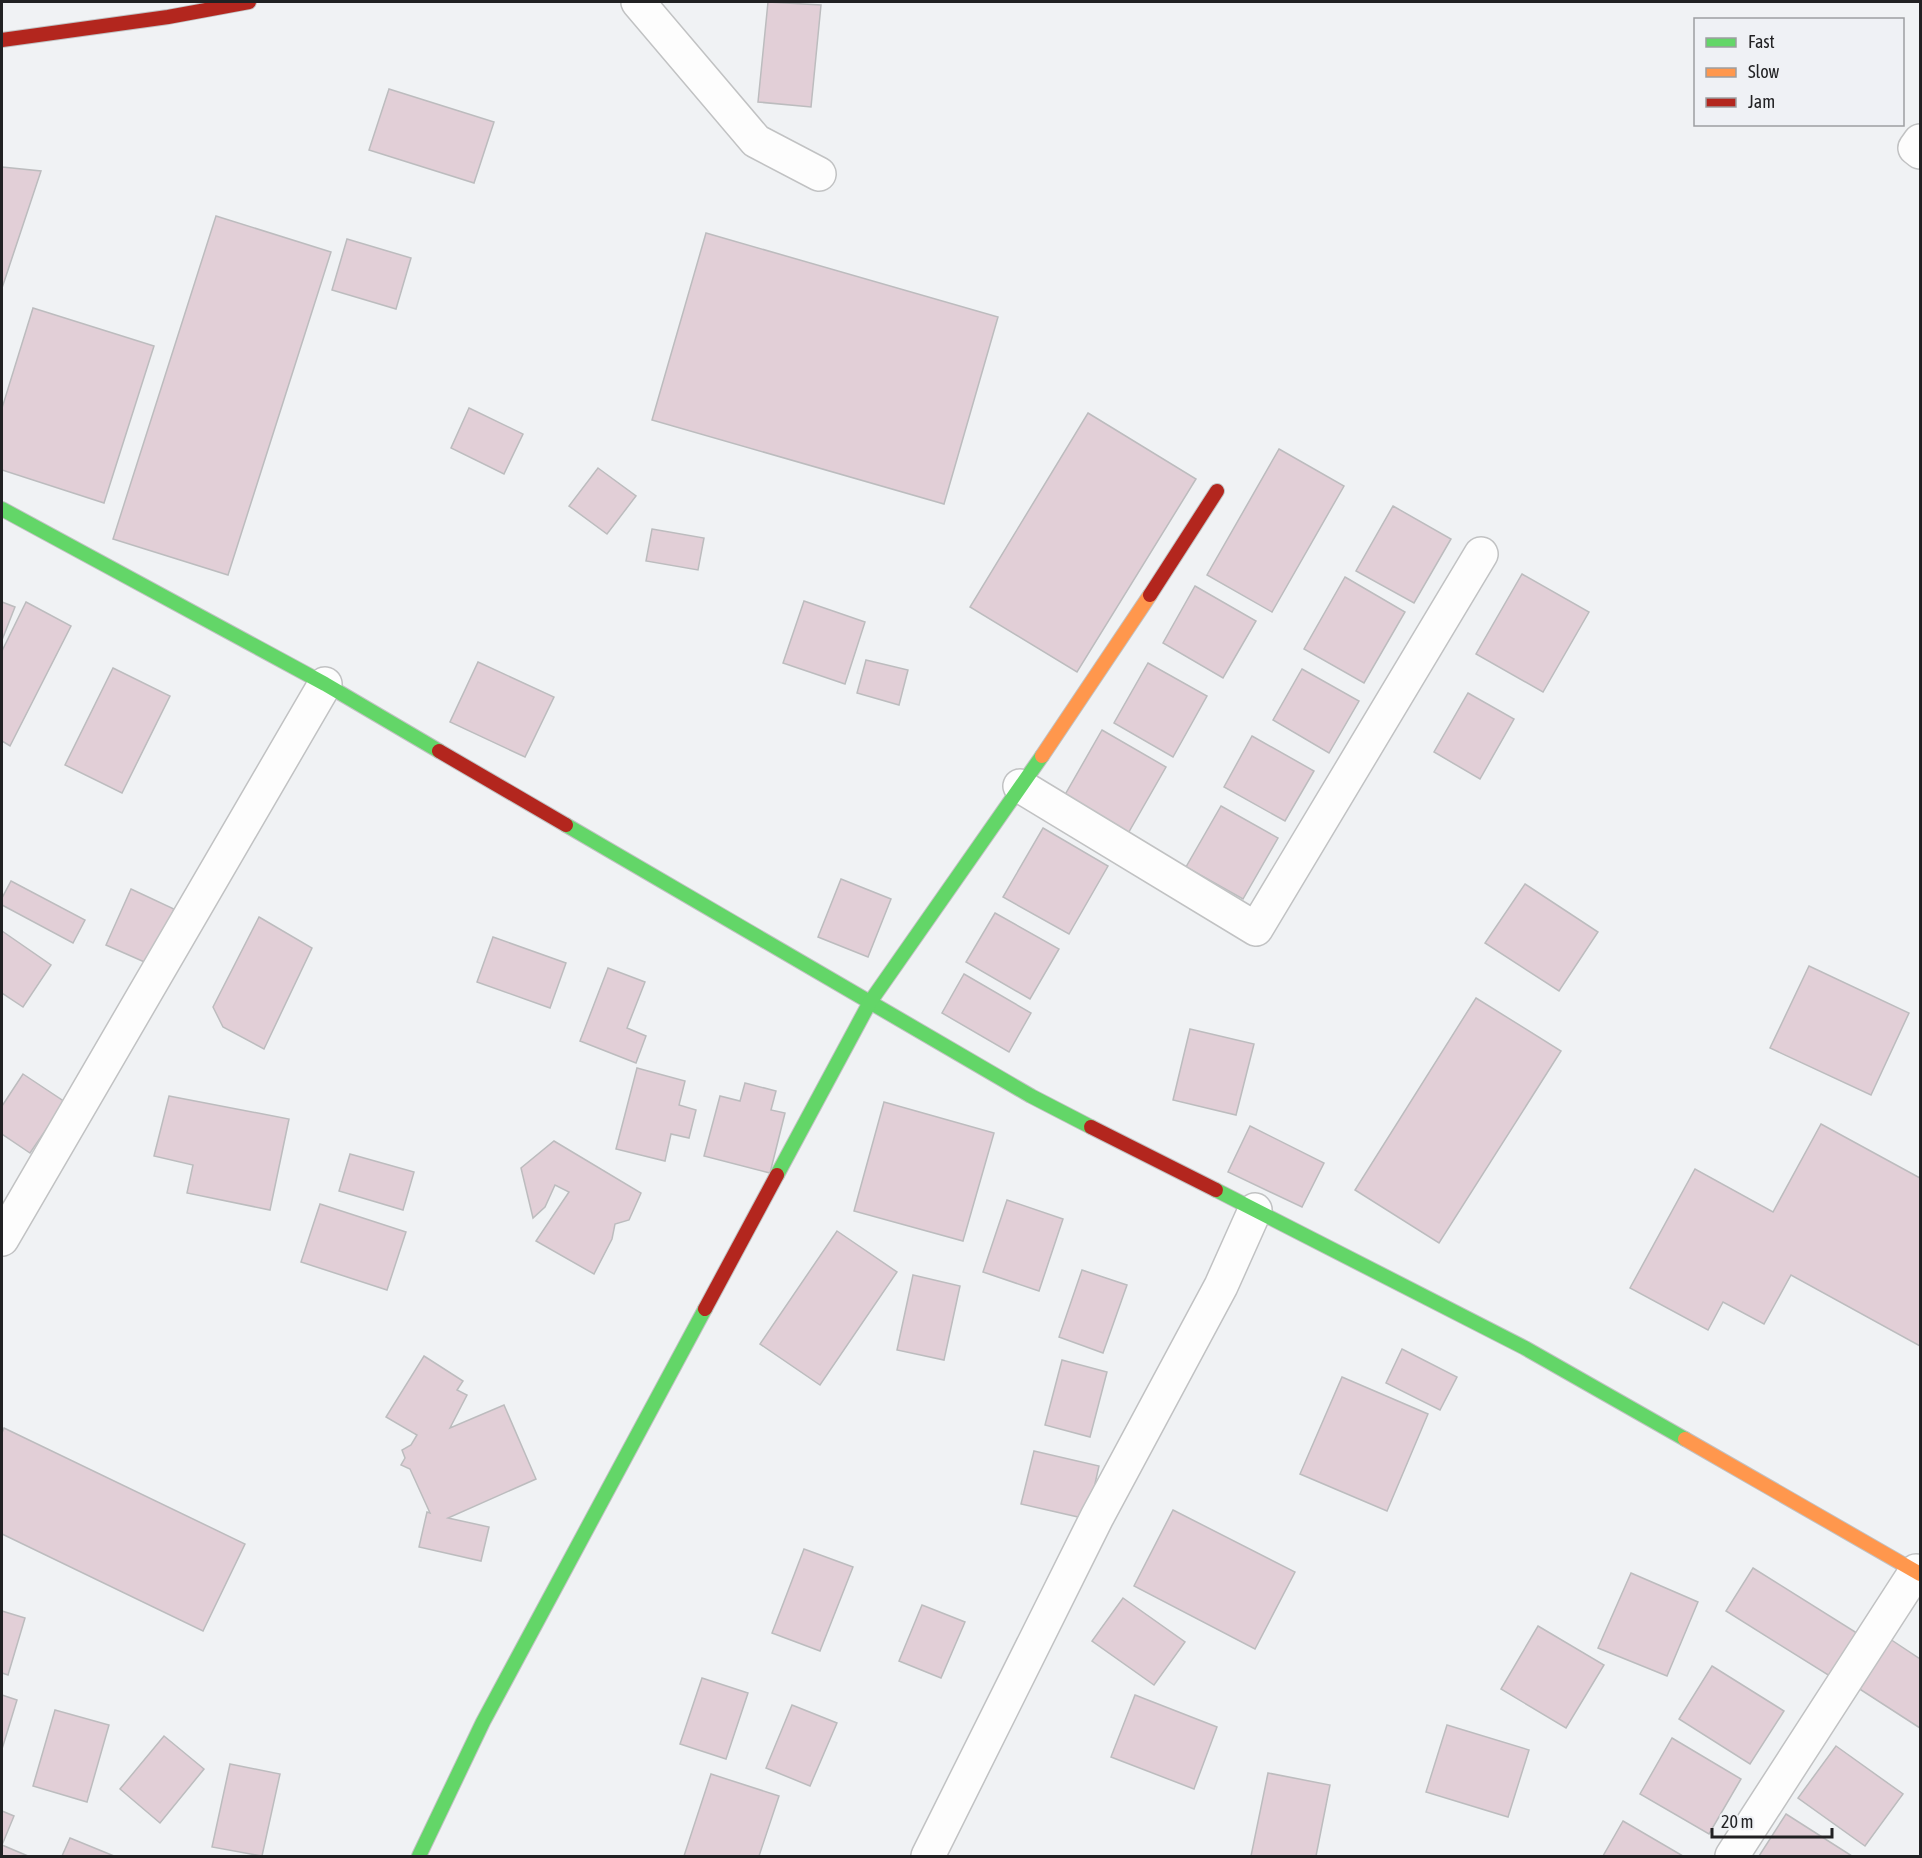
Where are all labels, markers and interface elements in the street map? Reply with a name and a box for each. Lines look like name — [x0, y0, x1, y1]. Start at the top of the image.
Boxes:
legend — [1694, 18, 1904, 126]
text: Fast — [1748, 31, 1775, 52]
text: Slow — [1748, 61, 1779, 82]
text: Jam — [1748, 91, 1775, 112]
scale bar — [1712, 1801, 1832, 1839]
text: 20 m — [1721, 1811, 1753, 1832]

